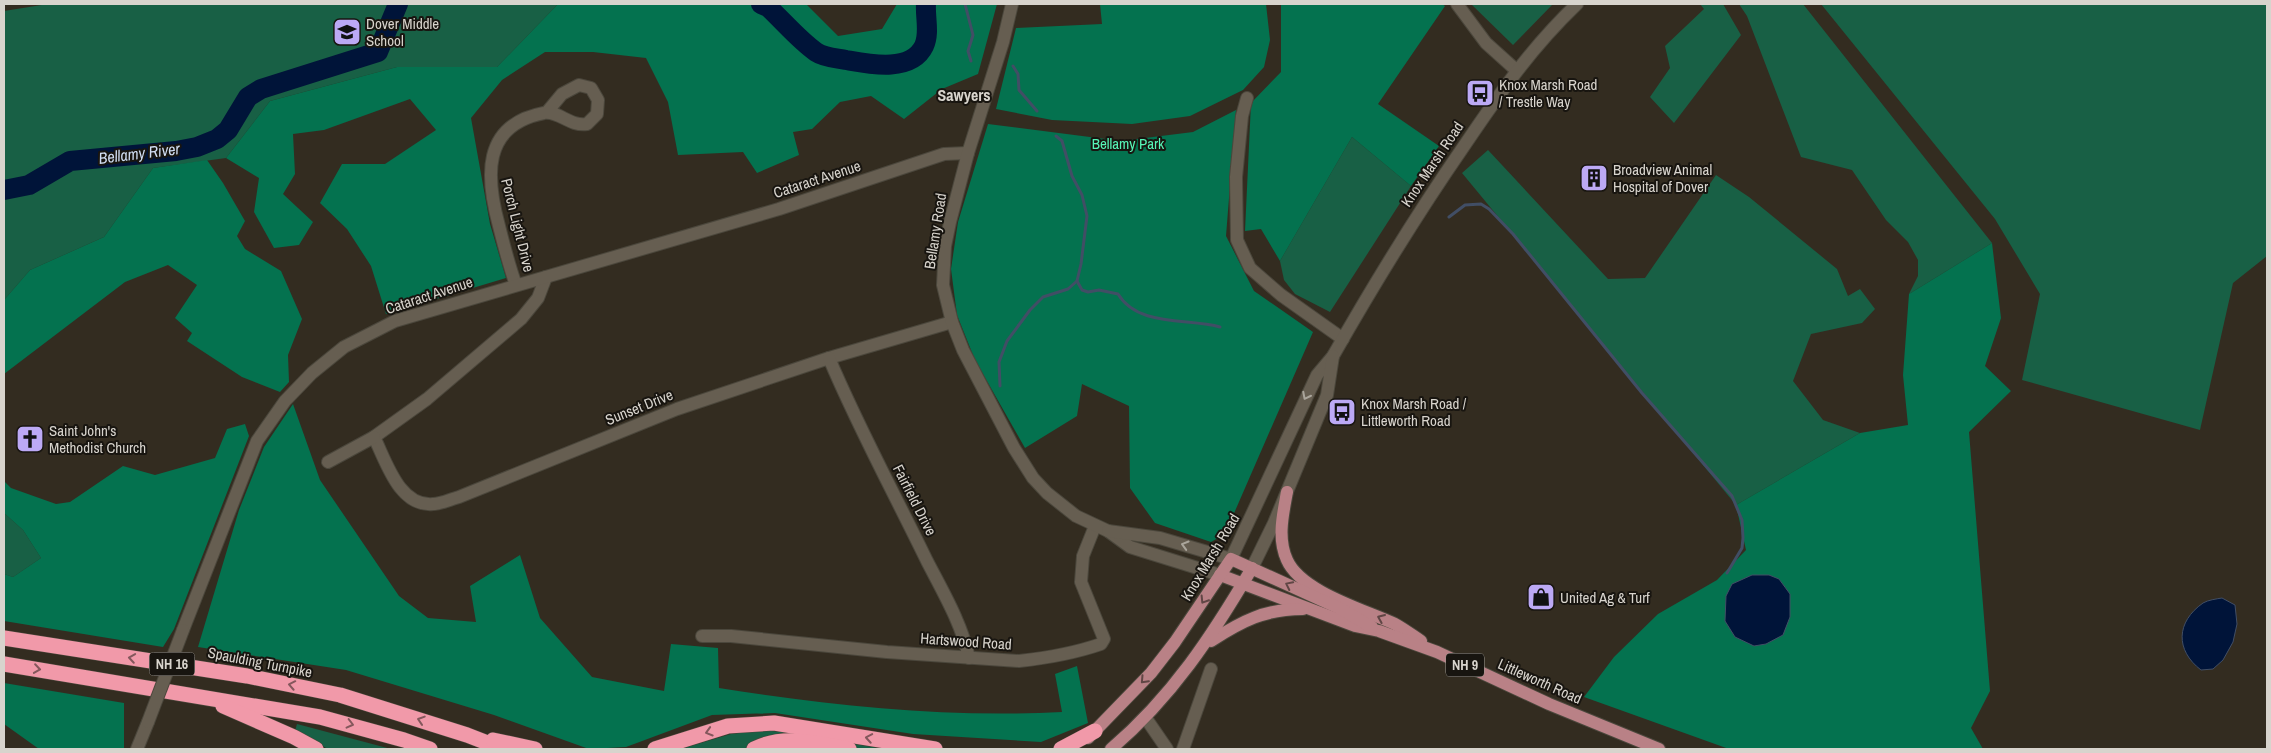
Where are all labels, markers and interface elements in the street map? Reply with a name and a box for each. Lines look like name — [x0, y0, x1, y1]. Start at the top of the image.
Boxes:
place label: Dover Middle School — [366, 13, 439, 51]
school or university icon: Dover Middle School — [332, 17, 362, 47]
place label: Knox Marsh Road / Trestle Way — [1499, 74, 1597, 112]
bus stop icon: Knox Marsh Road / Trestle Way — [1465, 78, 1495, 108]
district label: Sawyers — [937, 84, 991, 106]
street label: Knox Marsh Road — [1396, 117, 1468, 211]
park label: Bellamy Park — [1092, 133, 1165, 154]
water label: Bellamy River — [97, 137, 181, 169]
street label: Cataract Avenue — [771, 155, 864, 203]
place label: Broadview Animal Hospital of Dover — [1613, 159, 1712, 197]
building icon: Broadview Animal Hospital of Dover — [1579, 163, 1609, 193]
street label: Porch Light Drive — [496, 176, 540, 274]
street label: Bellamy Road — [919, 192, 951, 270]
street label: Cataract Avenue — [383, 271, 476, 319]
street label: Sunset Drive — [602, 384, 676, 430]
one-way arrow — [1303, 391, 1313, 400]
place label: Knox Marsh Road / Littleworth Road — [1361, 393, 1467, 431]
bus stop icon: Knox Marsh Road / Littleworth Road — [1327, 397, 1357, 427]
place label: Saint John's Methodist Church — [49, 420, 146, 458]
church icon: Saint John's Methodist Church — [15, 424, 45, 454]
street label: Fairfield Drive — [888, 461, 942, 539]
street label: Knox Marsh Road — [1176, 509, 1244, 605]
one-way arrow — [1181, 540, 1189, 550]
one-way arrow — [1285, 581, 1294, 591]
shop icon: United Ag & Turf — [1526, 582, 1556, 612]
place label: United Ag & Turf — [1560, 587, 1650, 608]
one-way arrow — [1201, 594, 1210, 603]
one-way arrow — [1377, 614, 1386, 625]
street label: Hartswood Road — [920, 627, 1012, 655]
street label: Spaulding Turnpike — [206, 642, 314, 682]
road number: NH 16 — [150, 652, 194, 676]
one-way arrow — [127, 653, 136, 663]
street label: Littleworth Road — [1495, 653, 1585, 709]
road number: NH 9 — [1446, 654, 1484, 676]
one-way arrow — [33, 663, 41, 673]
one-way arrow — [1141, 674, 1150, 683]
one-way arrow — [287, 681, 296, 691]
one-way arrow — [417, 715, 425, 725]
one-way arrow — [345, 718, 354, 729]
one-way arrow — [706, 726, 714, 736]
one-way arrow — [865, 734, 874, 744]

